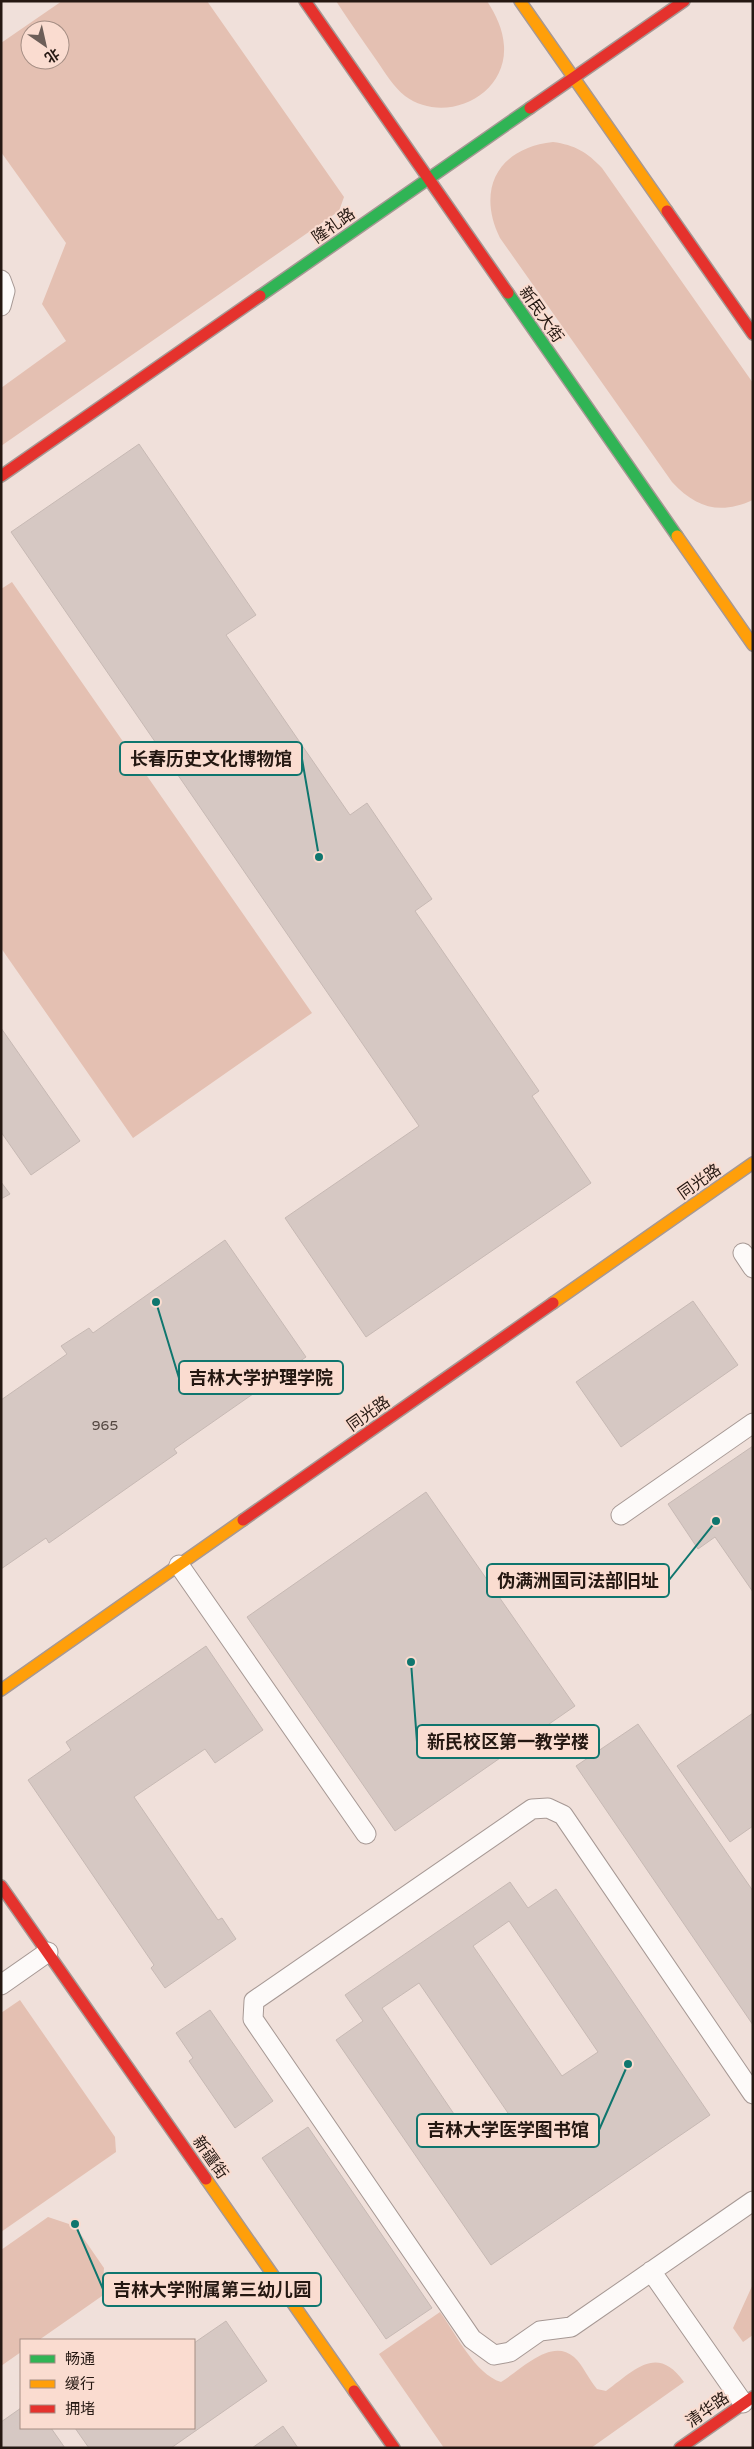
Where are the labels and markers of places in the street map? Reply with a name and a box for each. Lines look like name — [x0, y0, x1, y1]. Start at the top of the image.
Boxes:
callout: 长春历史文化博物馆 — [120, 742, 302, 775]
callout: 吉林大学护理学院 — [179, 1361, 343, 1394]
callout: 伪满洲国司法部旧址 — [487, 1564, 669, 1597]
callout: 新民校区第一教学楼 — [417, 1725, 599, 1758]
callout: 吉林大学医学图书馆 — [417, 2114, 599, 2147]
callout: 吉林大学附属第三幼儿园 — [103, 2273, 321, 2306]

